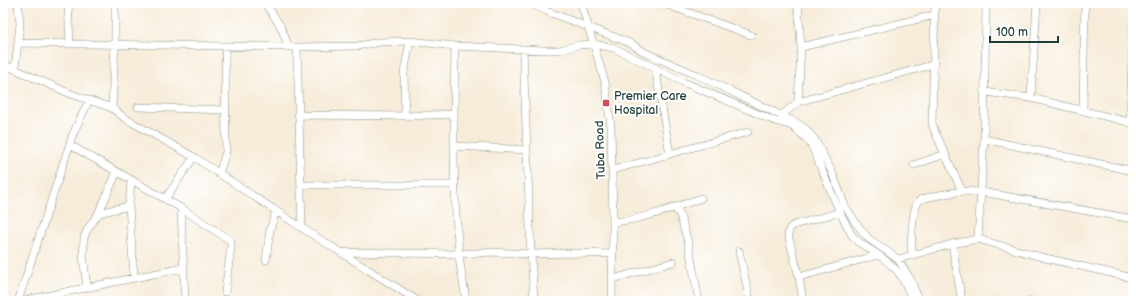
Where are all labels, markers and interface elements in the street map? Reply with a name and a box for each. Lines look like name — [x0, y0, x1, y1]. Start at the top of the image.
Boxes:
scale bar — [990, 18, 1058, 44]
text: 100 m — [996, 25, 1028, 40]
place label: Premier Care Hospital — [614, 89, 687, 118]
marker: Premier Care Hospital — [601, 98, 611, 108]
street label: Tuba Road — [592, 120, 609, 180]

